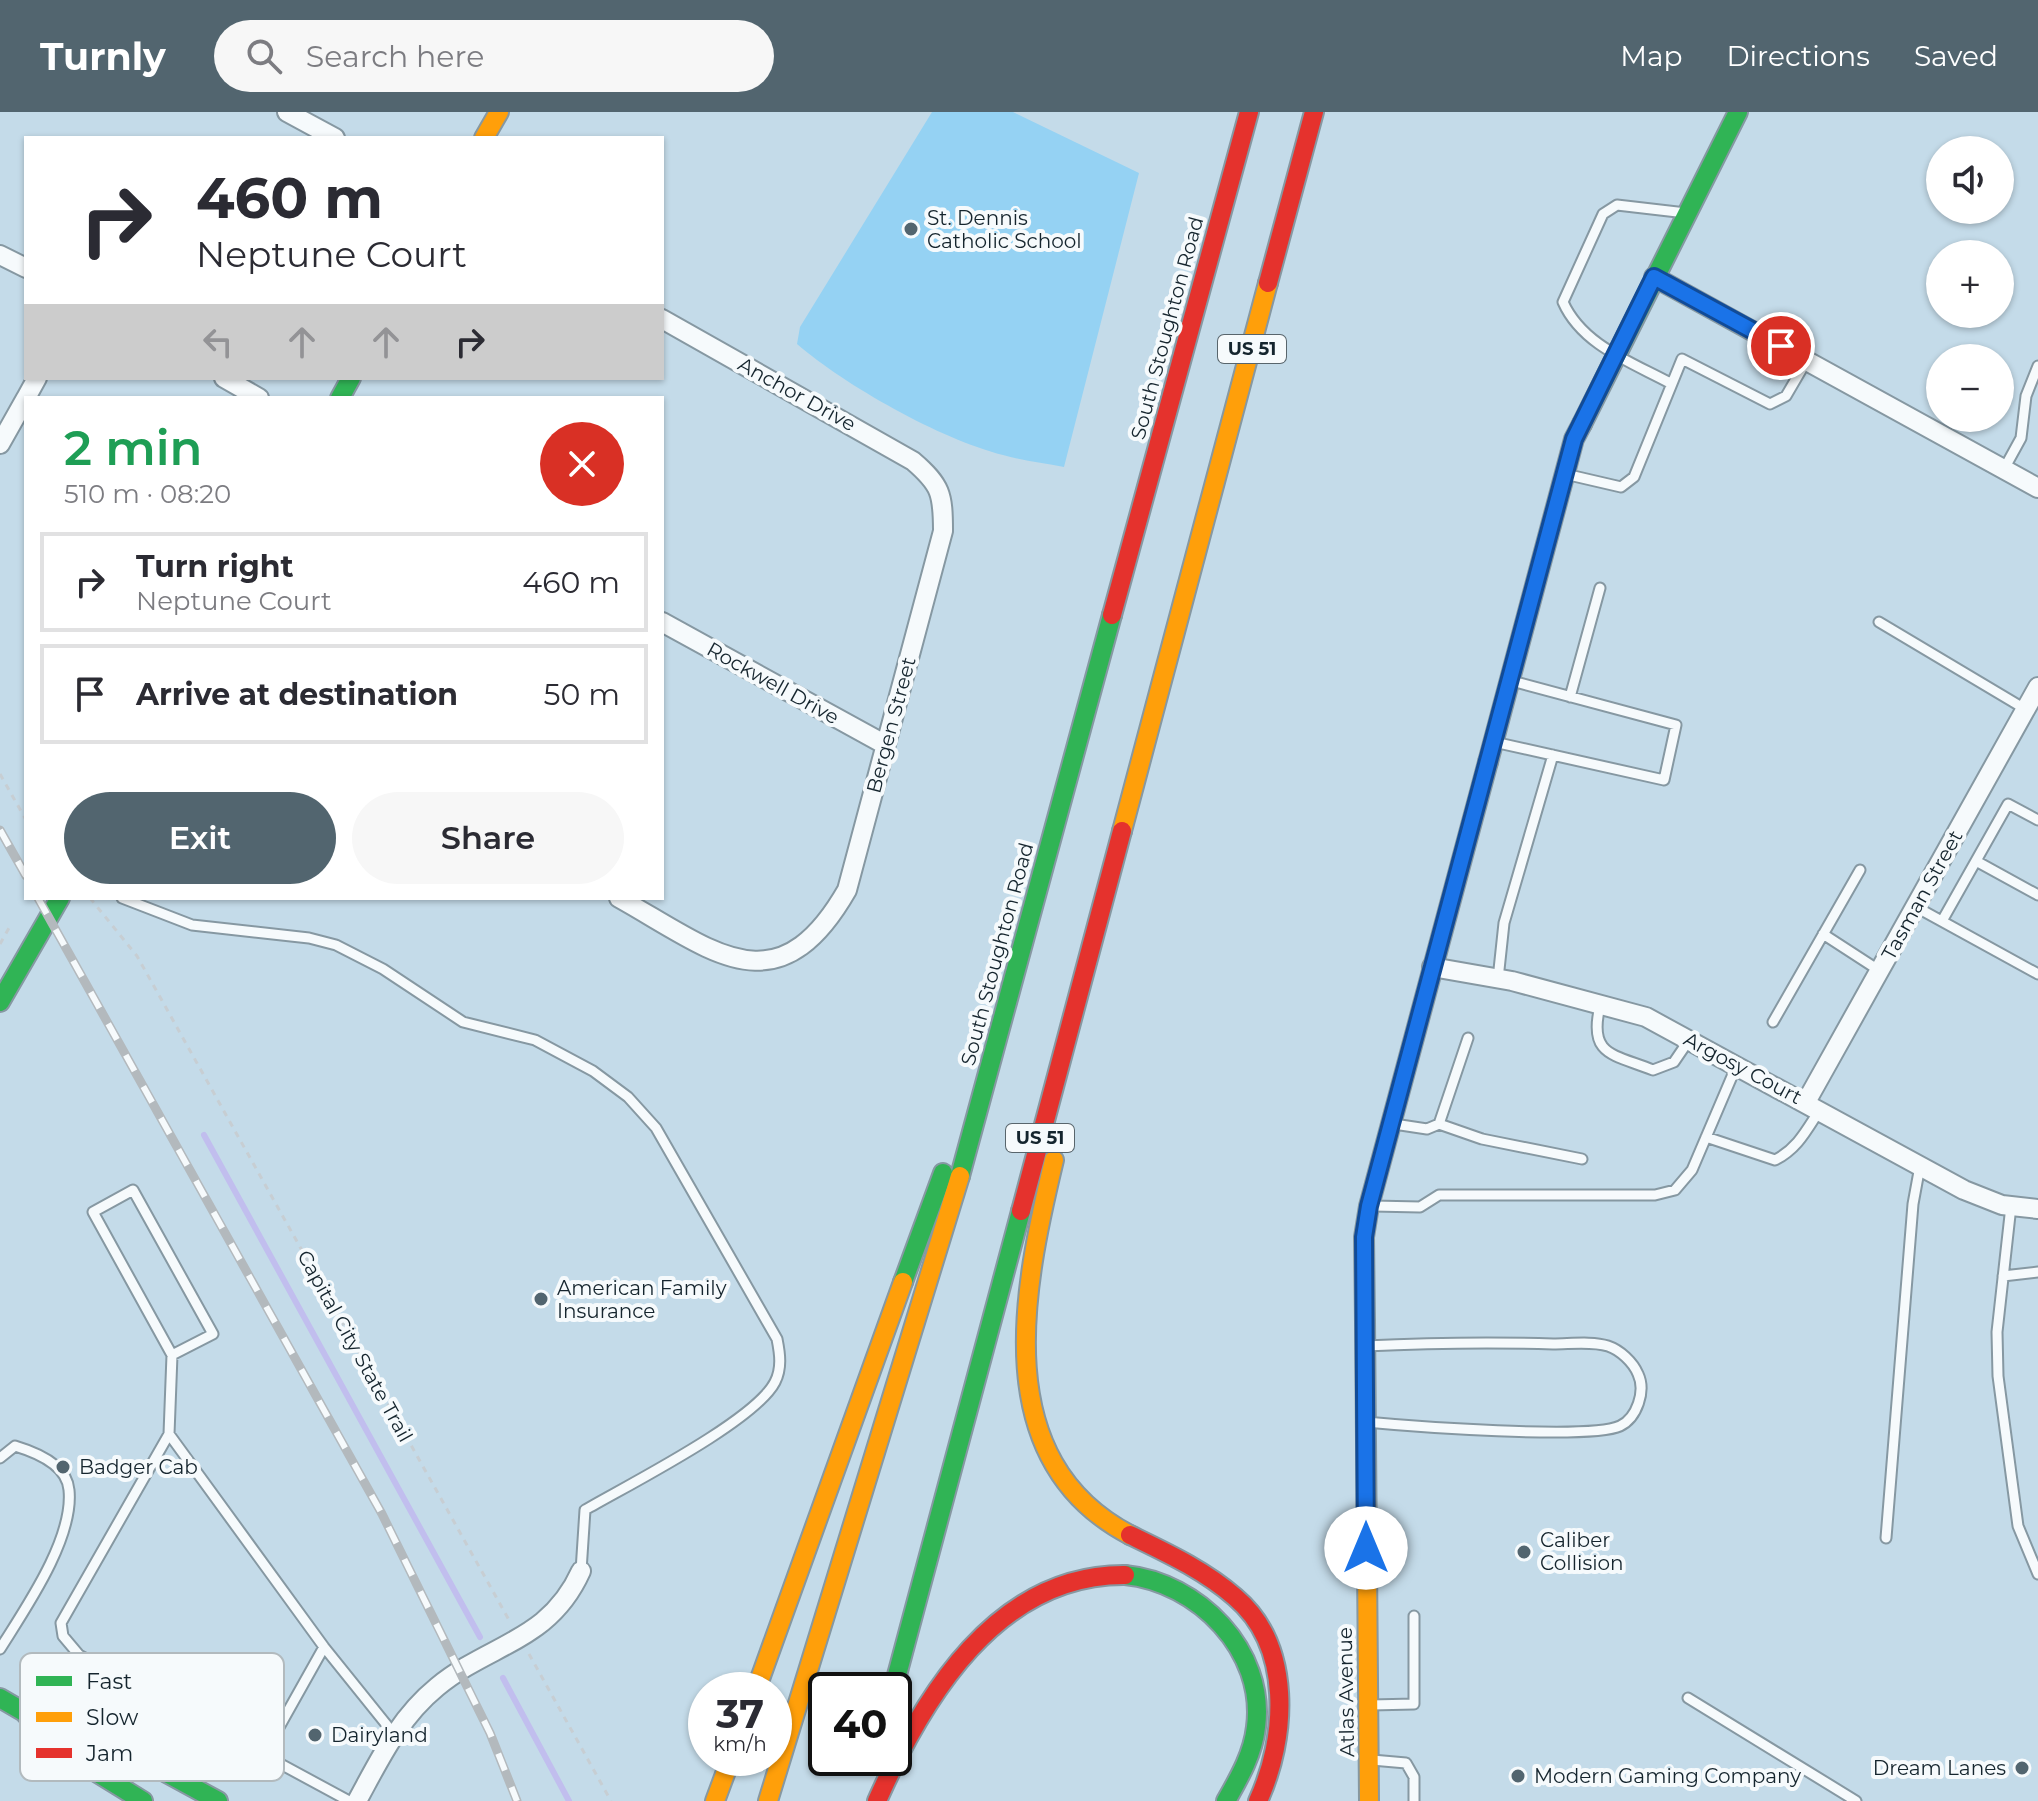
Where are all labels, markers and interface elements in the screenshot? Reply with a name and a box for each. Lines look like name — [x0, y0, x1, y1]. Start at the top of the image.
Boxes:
search box — [214, 20, 774, 92]
text: Turnly — [40, 33, 166, 80]
icon: search — [242, 34, 286, 78]
text: Search here — [306, 38, 484, 75]
text: Map — [1620, 39, 1682, 73]
text: Directions — [1726, 39, 1870, 73]
text: Saved — [1914, 39, 1998, 73]
map controls — [1926, 136, 2014, 432]
button: sound — [1926, 136, 2014, 224]
text: 460 m — [196, 164, 383, 232]
icon: right — [64, 168, 168, 272]
place label: St. Dennis Catholic School — [927, 206, 1082, 253]
street label: South Stoughton Road — [1126, 214, 1208, 442]
marker: St. Dennis Catholic School — [902, 220, 920, 238]
text: Neptune Court — [196, 232, 467, 276]
button: + — [1926, 240, 2014, 328]
pin — [1747, 312, 1815, 380]
icon: left — [196, 320, 240, 364]
icon: ahead — [280, 320, 324, 364]
icon: ahead — [364, 320, 408, 364]
icon: right — [448, 320, 492, 364]
icon: arrive — [1759, 324, 1803, 368]
road number: US 51 — [1218, 335, 1286, 363]
button: − — [1926, 344, 2014, 432]
street label: Anchor Drive — [734, 352, 860, 436]
text: 2 min — [64, 419, 202, 477]
button: close — [540, 422, 624, 506]
text: 510 m · 08:20 — [64, 478, 231, 510]
text: Turn right — [136, 548, 293, 585]
icon: right — [68, 560, 112, 604]
text: 460 m — [522, 564, 620, 601]
text: Neptune Court — [136, 585, 332, 617]
street label: Rockwell Drive — [703, 637, 843, 729]
street label: Bergen Street — [861, 654, 921, 796]
icon: arrive — [68, 672, 112, 716]
text: Arrive at destination — [136, 676, 458, 713]
text: 50 m — [543, 676, 620, 713]
button: Exit — [64, 792, 336, 884]
button: Share — [352, 792, 624, 884]
street label: Tasman Street — [1876, 826, 1968, 964]
street label: South Stoughton Road — [956, 840, 1038, 1068]
street label: Argosy Court — [1680, 1027, 1806, 1109]
road number: US 51 — [1006, 1124, 1074, 1152]
street label: Capital City State Trail — [292, 1246, 418, 1446]
place label: American Family Insurance — [557, 1276, 727, 1323]
marker: American Family Insurance — [532, 1290, 550, 1308]
place label: Badger Cab — [79, 1455, 198, 1479]
marker: Badger Cab — [54, 1458, 72, 1476]
position arrow — [1324, 1506, 1408, 1590]
place label: Caliber Collision — [1540, 1528, 1624, 1575]
marker: Caliber Collision — [1515, 1543, 1533, 1561]
street label: Atlas Avenue — [1333, 1627, 1359, 1757]
legend — [20, 1653, 284, 1781]
text: Fast — [86, 1668, 132, 1695]
speed limit sign: 40 — [808, 1672, 912, 1776]
text: 37 — [716, 1689, 764, 1738]
text: Slow — [86, 1704, 139, 1731]
place label: Dairyland — [331, 1723, 428, 1747]
marker: Dairyland — [306, 1726, 324, 1744]
text: km/h — [713, 1732, 767, 1756]
text: Jam — [85, 1740, 133, 1767]
place label: Dream Lanes — [1873, 1756, 2006, 1780]
marker: Dream Lanes — [2013, 1759, 2031, 1777]
place label: Modern Gaming Company — [1534, 1764, 1801, 1788]
marker: Modern Gaming Company — [1509, 1767, 1527, 1785]

